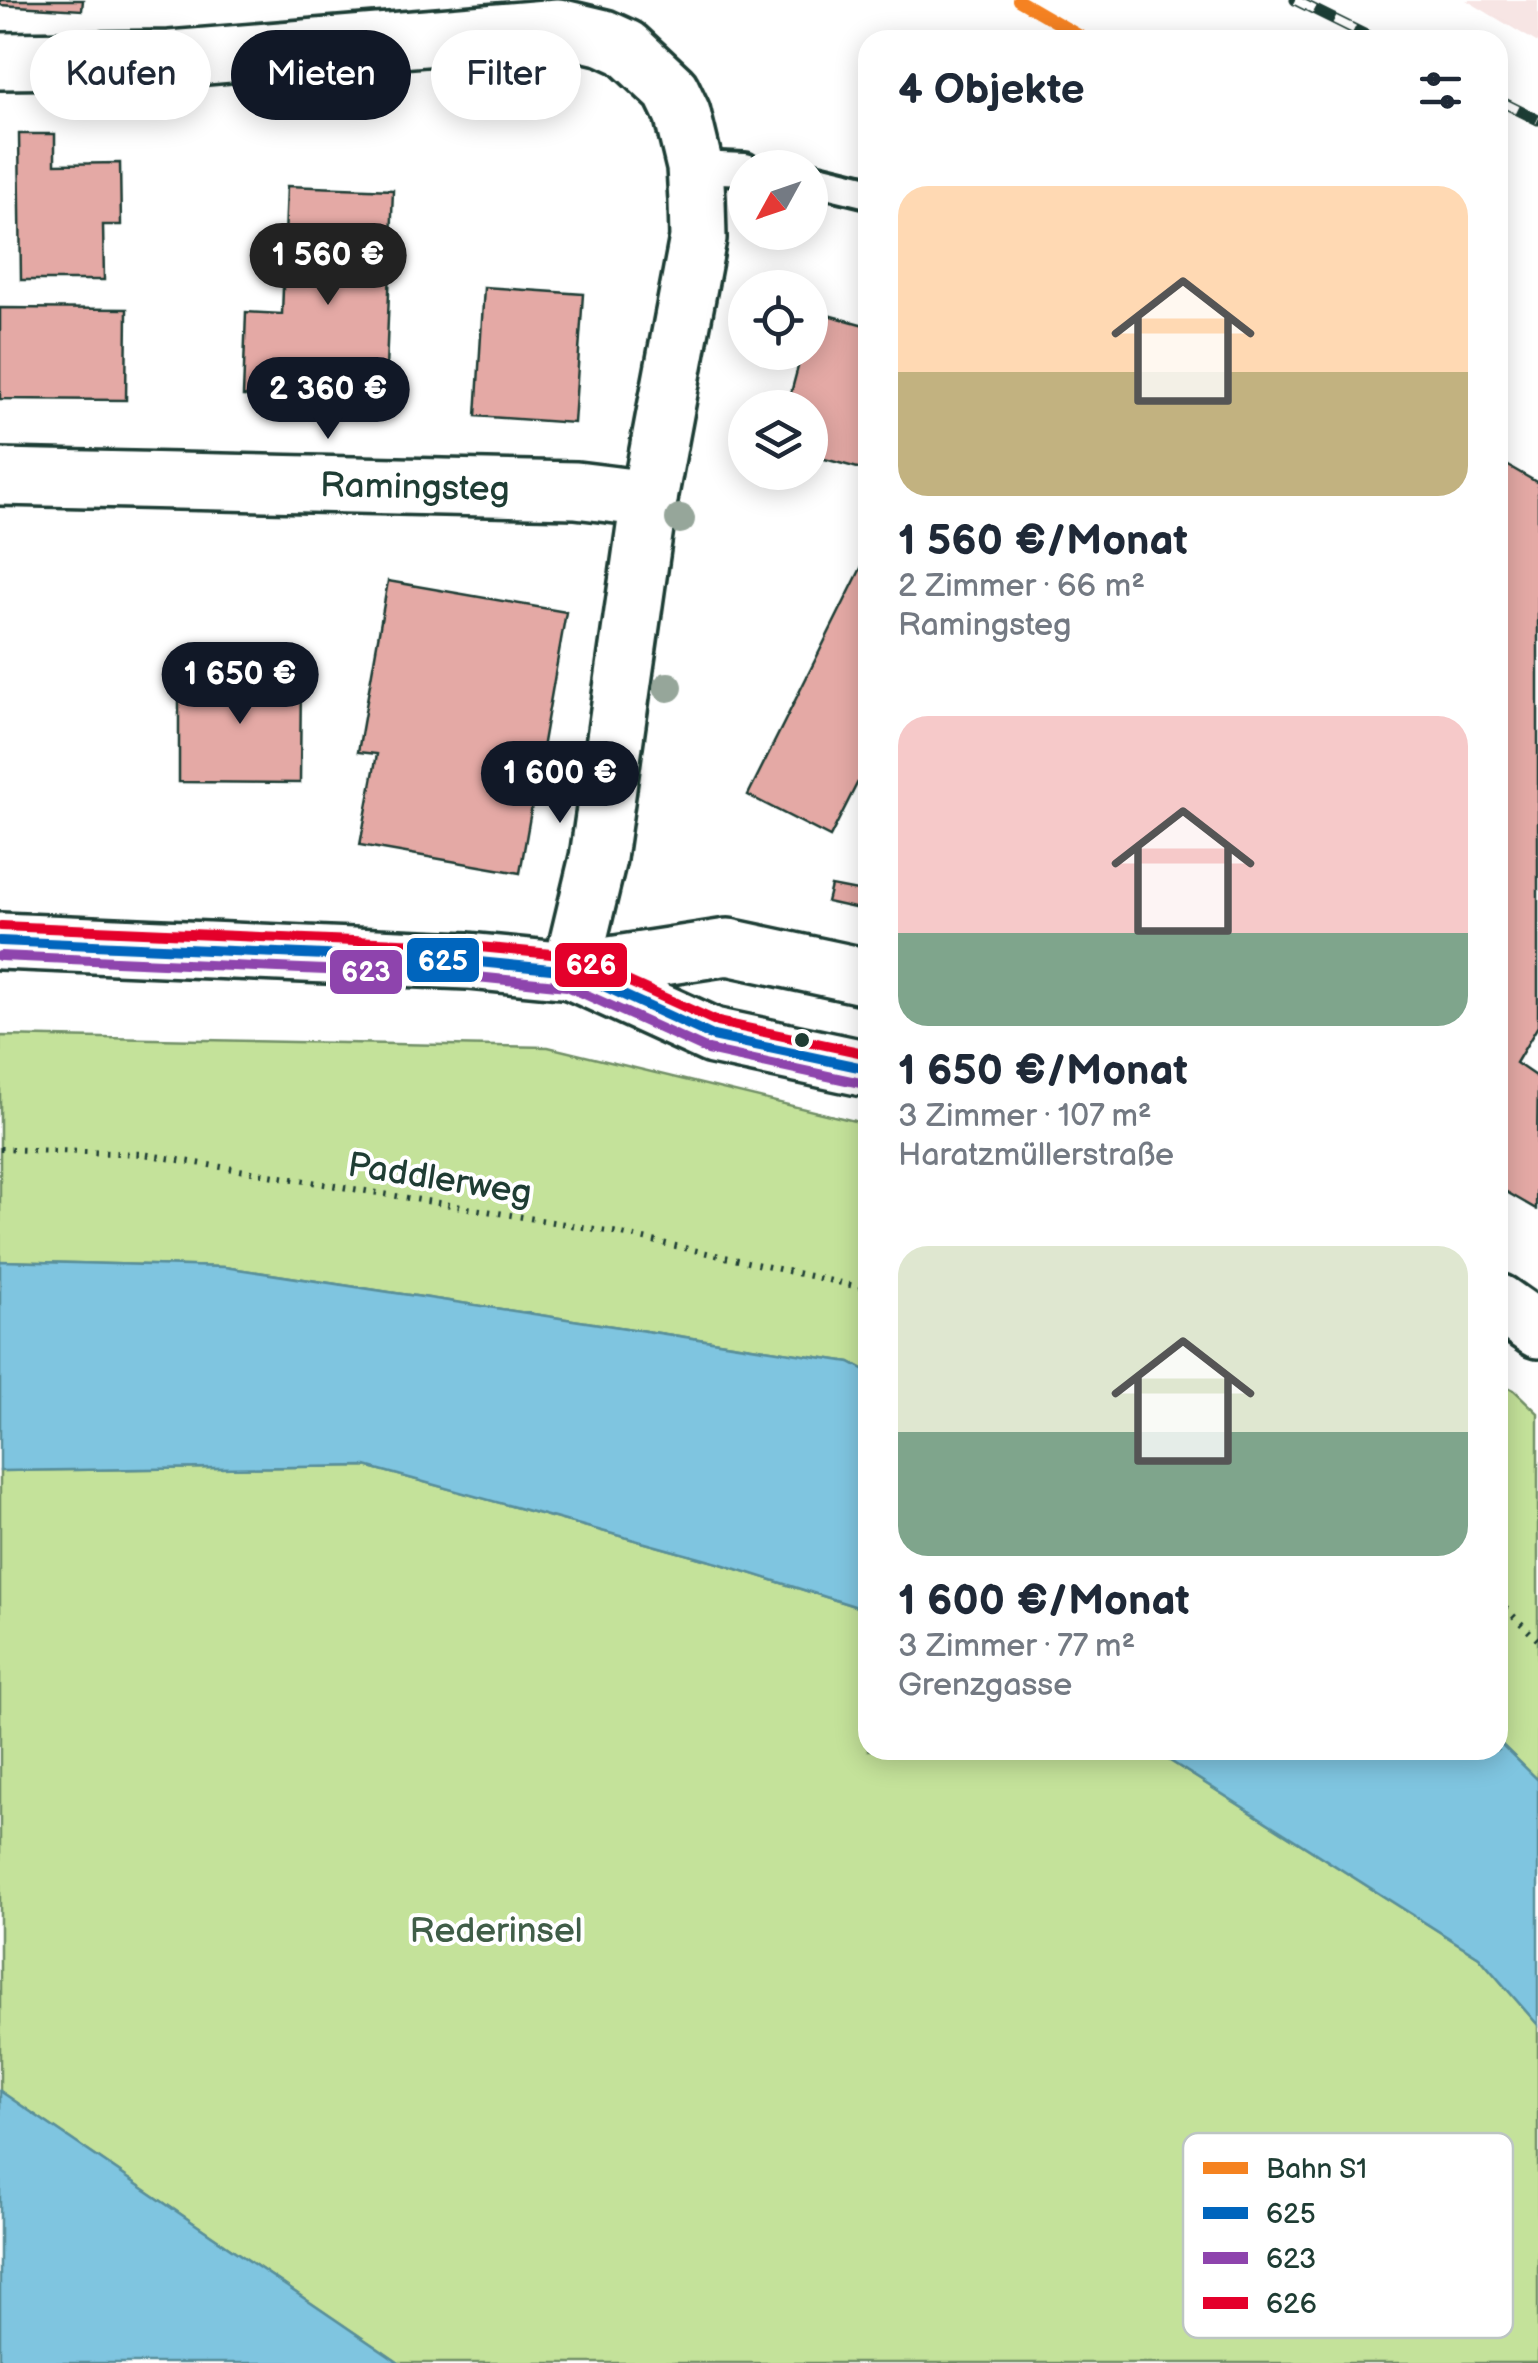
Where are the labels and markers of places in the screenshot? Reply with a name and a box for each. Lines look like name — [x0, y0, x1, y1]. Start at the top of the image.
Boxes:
pin: 1 560 € — [236, 223, 420, 308]
pin: 2 360 € — [236, 357, 420, 442]
pin: 1 650 € — [148, 642, 332, 727]
pin: 1 600 € — [468, 741, 652, 826]
unlabelled marker — [792, 1030, 812, 1050]

